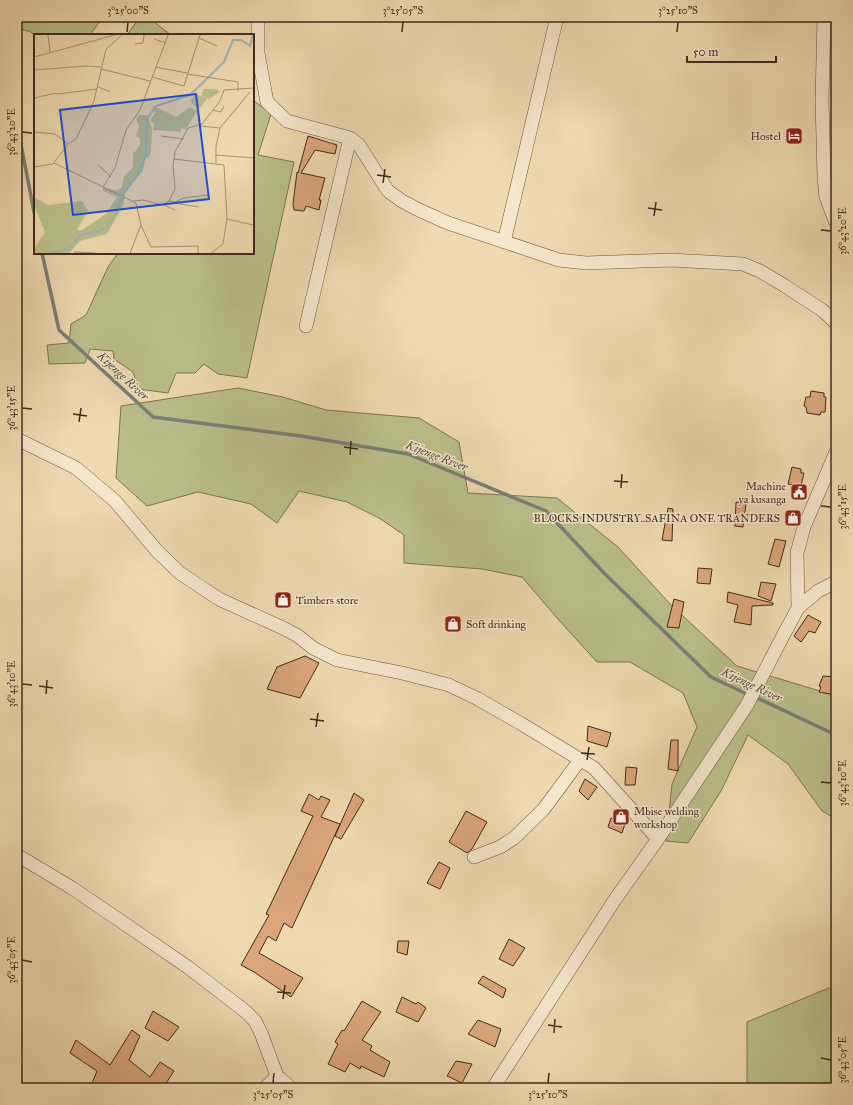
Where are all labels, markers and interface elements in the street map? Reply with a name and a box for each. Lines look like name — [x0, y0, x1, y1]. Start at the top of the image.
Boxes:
text: 3°25'00"S — [107, 5, 149, 17]
text: 3°25'05"S — [383, 5, 423, 17]
text: 3°25'10"S — [658, 5, 698, 17]
inset map — [34, 34, 254, 254]
scale bar — [687, 38, 776, 64]
text: 50 m — [693, 45, 718, 59]
text: 36°43'20"E — [6, 108, 18, 156]
hotel icon: Hostel — [784, 126, 804, 146]
place label: Hostel — [751, 130, 781, 143]
text: 36°43'20"E — [837, 207, 849, 255]
water label: Kijenge River — [93, 348, 152, 405]
text: 36°43'15"E — [6, 385, 18, 431]
water label: Kijenge River — [403, 437, 471, 476]
place label: Machine ya kusanga — [739, 480, 786, 506]
public building icon: Machine ya kusanga — [789, 482, 809, 502]
text: 36°43'15"E — [837, 484, 849, 530]
shop icon: BLOCKS INDUSTRY..SAFINA ONE TRANDERS — [783, 508, 803, 528]
place label: BLOCKS INDUSTRY..SAFINA ONE TRANDERS — [533, 512, 780, 525]
shop icon: Timbers store — [273, 590, 293, 610]
place label: Timbers store — [296, 594, 359, 607]
shop icon: Soft drinking — [443, 614, 463, 634]
place label: Soft drinking — [466, 618, 527, 631]
text: 36°43'10"E — [6, 661, 18, 707]
water label: Kijenge River — [718, 664, 785, 706]
text: 36°43'10"E — [837, 760, 849, 806]
place label: Mbise welding workshop — [634, 805, 700, 831]
shop icon: Mbise welding workshop — [611, 807, 631, 827]
text: 36°43'05"E — [6, 936, 18, 984]
text: 36°43'05"E — [837, 1036, 849, 1084]
text: 3°25'05"S — [253, 1089, 293, 1101]
text: 3°25'10"S — [528, 1089, 568, 1101]

